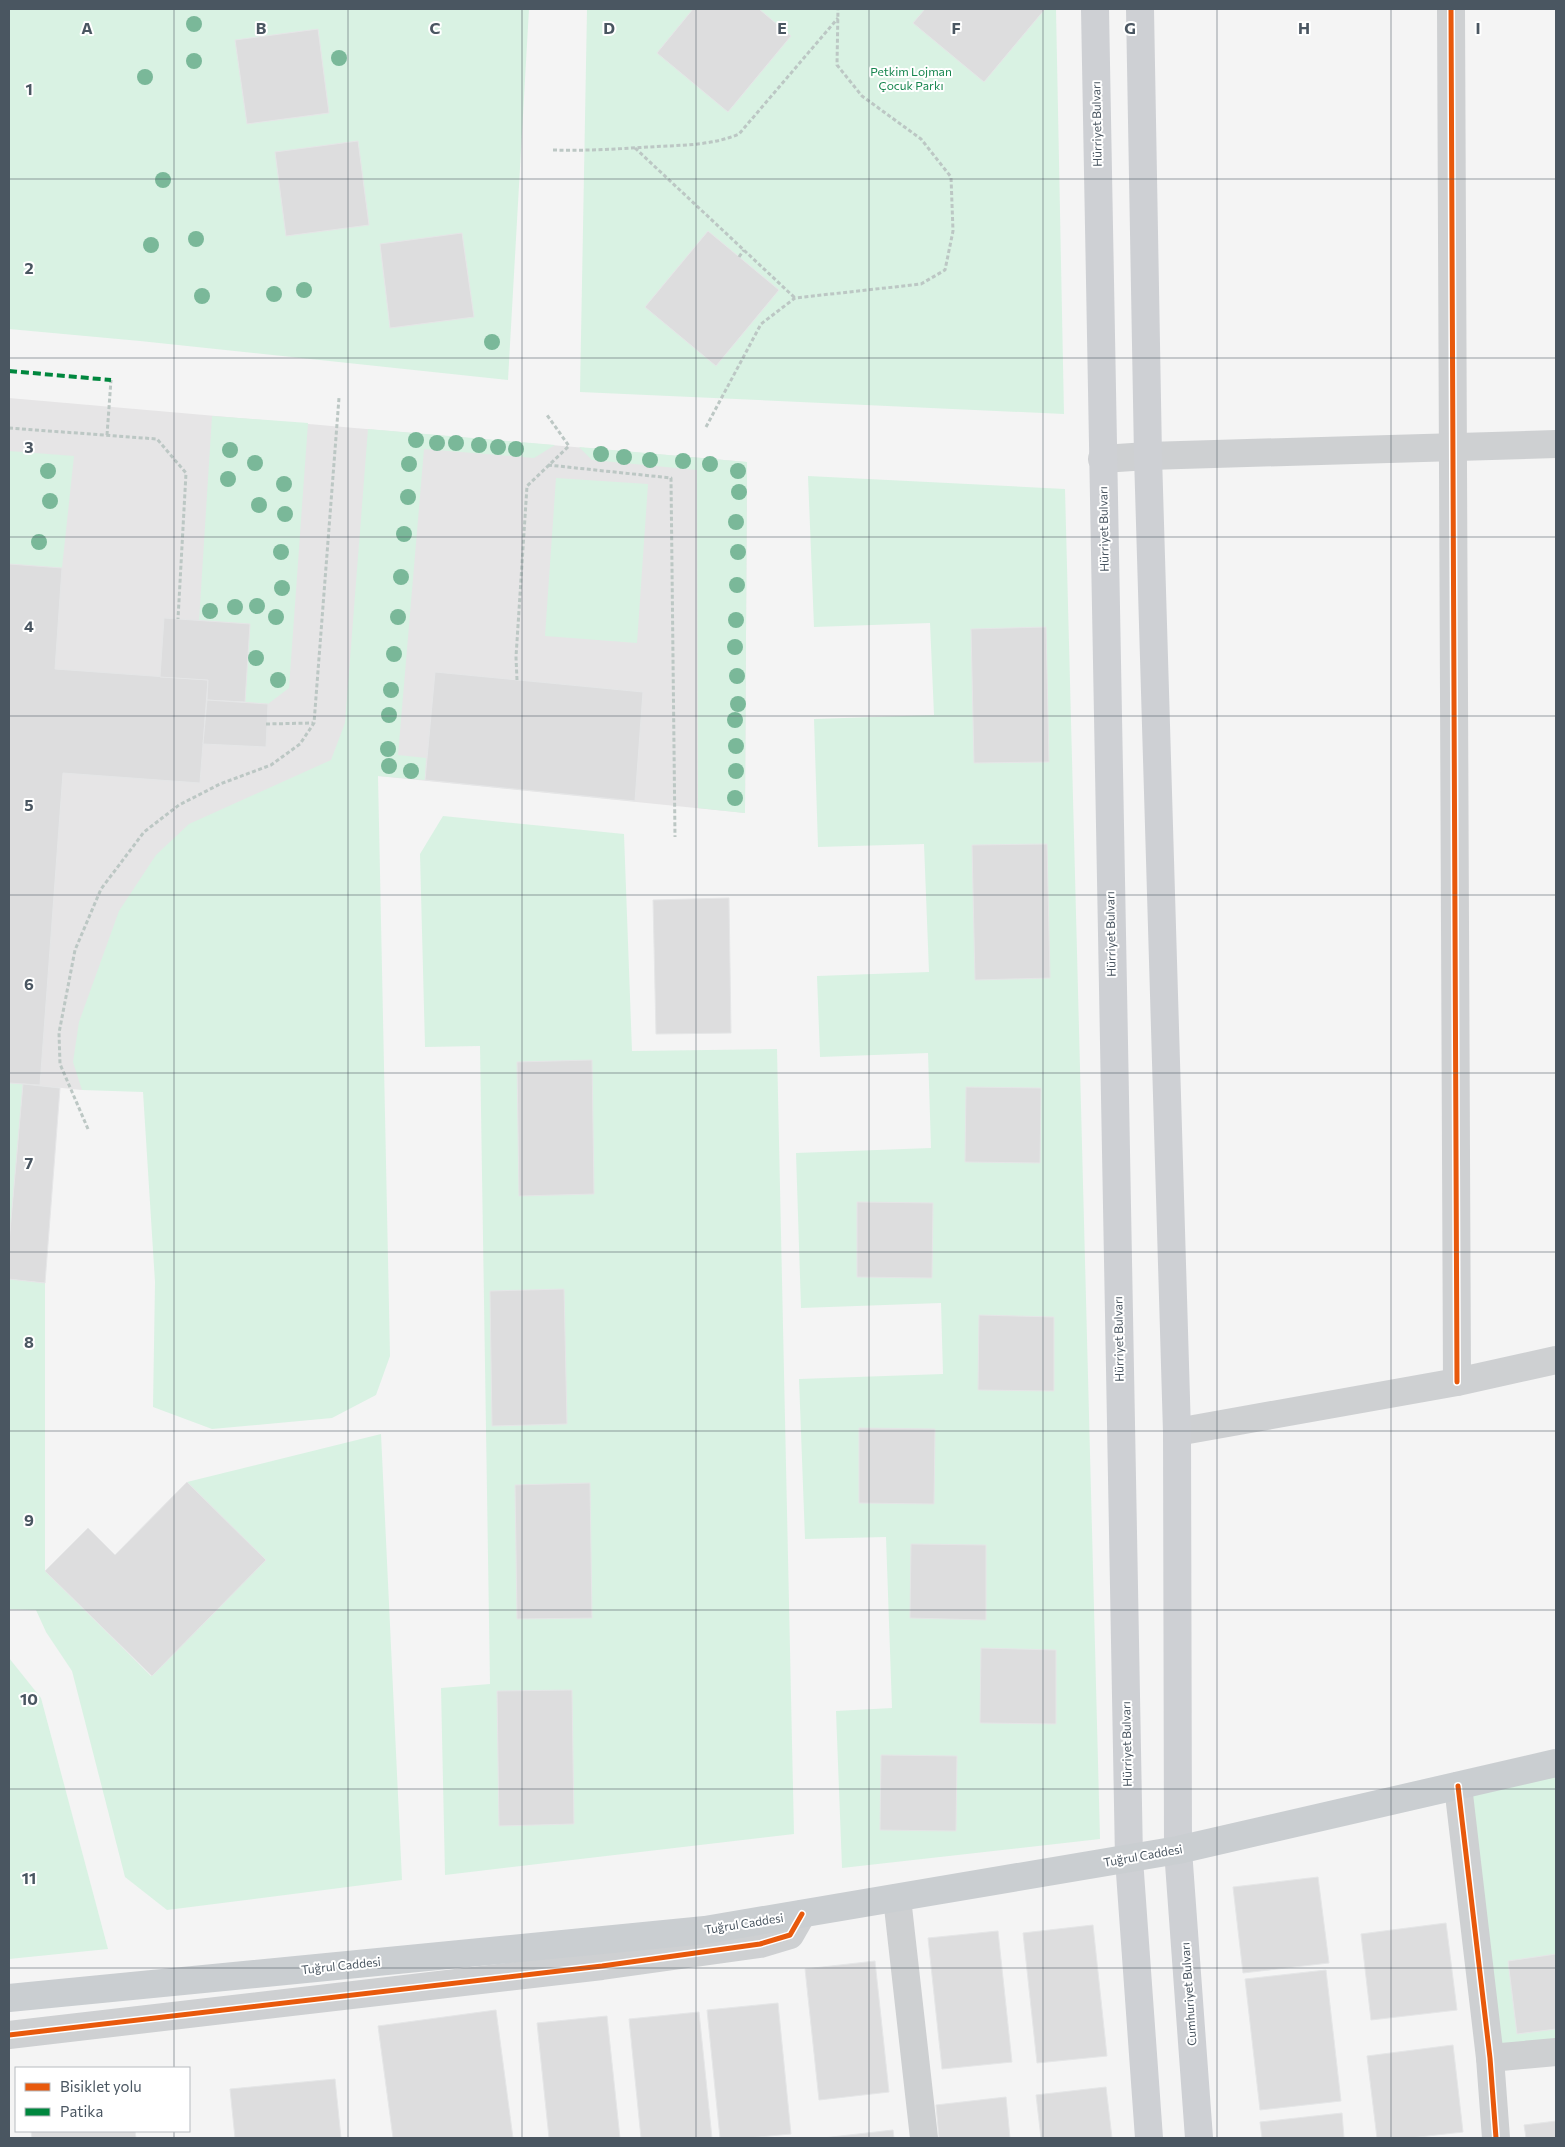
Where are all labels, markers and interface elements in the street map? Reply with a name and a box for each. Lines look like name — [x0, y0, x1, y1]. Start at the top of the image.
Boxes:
text: A — [81, 18, 93, 37]
text: B — [256, 18, 267, 37]
text: C — [430, 18, 441, 37]
text: D — [603, 18, 615, 37]
text: E — [777, 18, 787, 37]
text: F — [951, 18, 961, 37]
text: G — [1124, 18, 1136, 37]
text: H — [1298, 18, 1310, 37]
text: I — [1475, 18, 1481, 37]
park label: Petkim Lojman Çocuk Parkı — [870, 64, 952, 92]
text: 1 — [25, 79, 33, 98]
street label: Hürriyet Bulvarı — [1088, 81, 1104, 167]
text: 2 — [24, 258, 34, 277]
text: 3 — [24, 437, 34, 456]
street label: Hürriyet Bulvarı — [1095, 486, 1111, 572]
text: 4 — [24, 616, 34, 635]
text: 5 — [24, 795, 34, 814]
street label: Hürriyet Bulvarı — [1102, 891, 1118, 977]
text: 6 — [24, 974, 34, 993]
text: 7 — [25, 1153, 34, 1172]
street label: Hürriyet Bulvarı — [1110, 1296, 1126, 1382]
text: 8 — [24, 1332, 34, 1351]
text: 9 — [24, 1510, 34, 1529]
text: 10 — [20, 1689, 38, 1708]
street label: Hürriyet Bulvarı — [1118, 1701, 1134, 1787]
street label: Tuğrul Caddesi — [1102, 1841, 1183, 1869]
text: 11 — [22, 1868, 36, 1887]
street label: Tuğrul Caddesi — [703, 1910, 784, 1936]
street label: Cumhuriyet Bulvarı — [1177, 1942, 1199, 2046]
street label: Tuğrul Caddesi — [300, 1954, 381, 1976]
legend — [15, 2067, 190, 2132]
text: Bisiklet yolu — [60, 2077, 142, 2095]
text: Patika — [60, 2102, 103, 2120]

